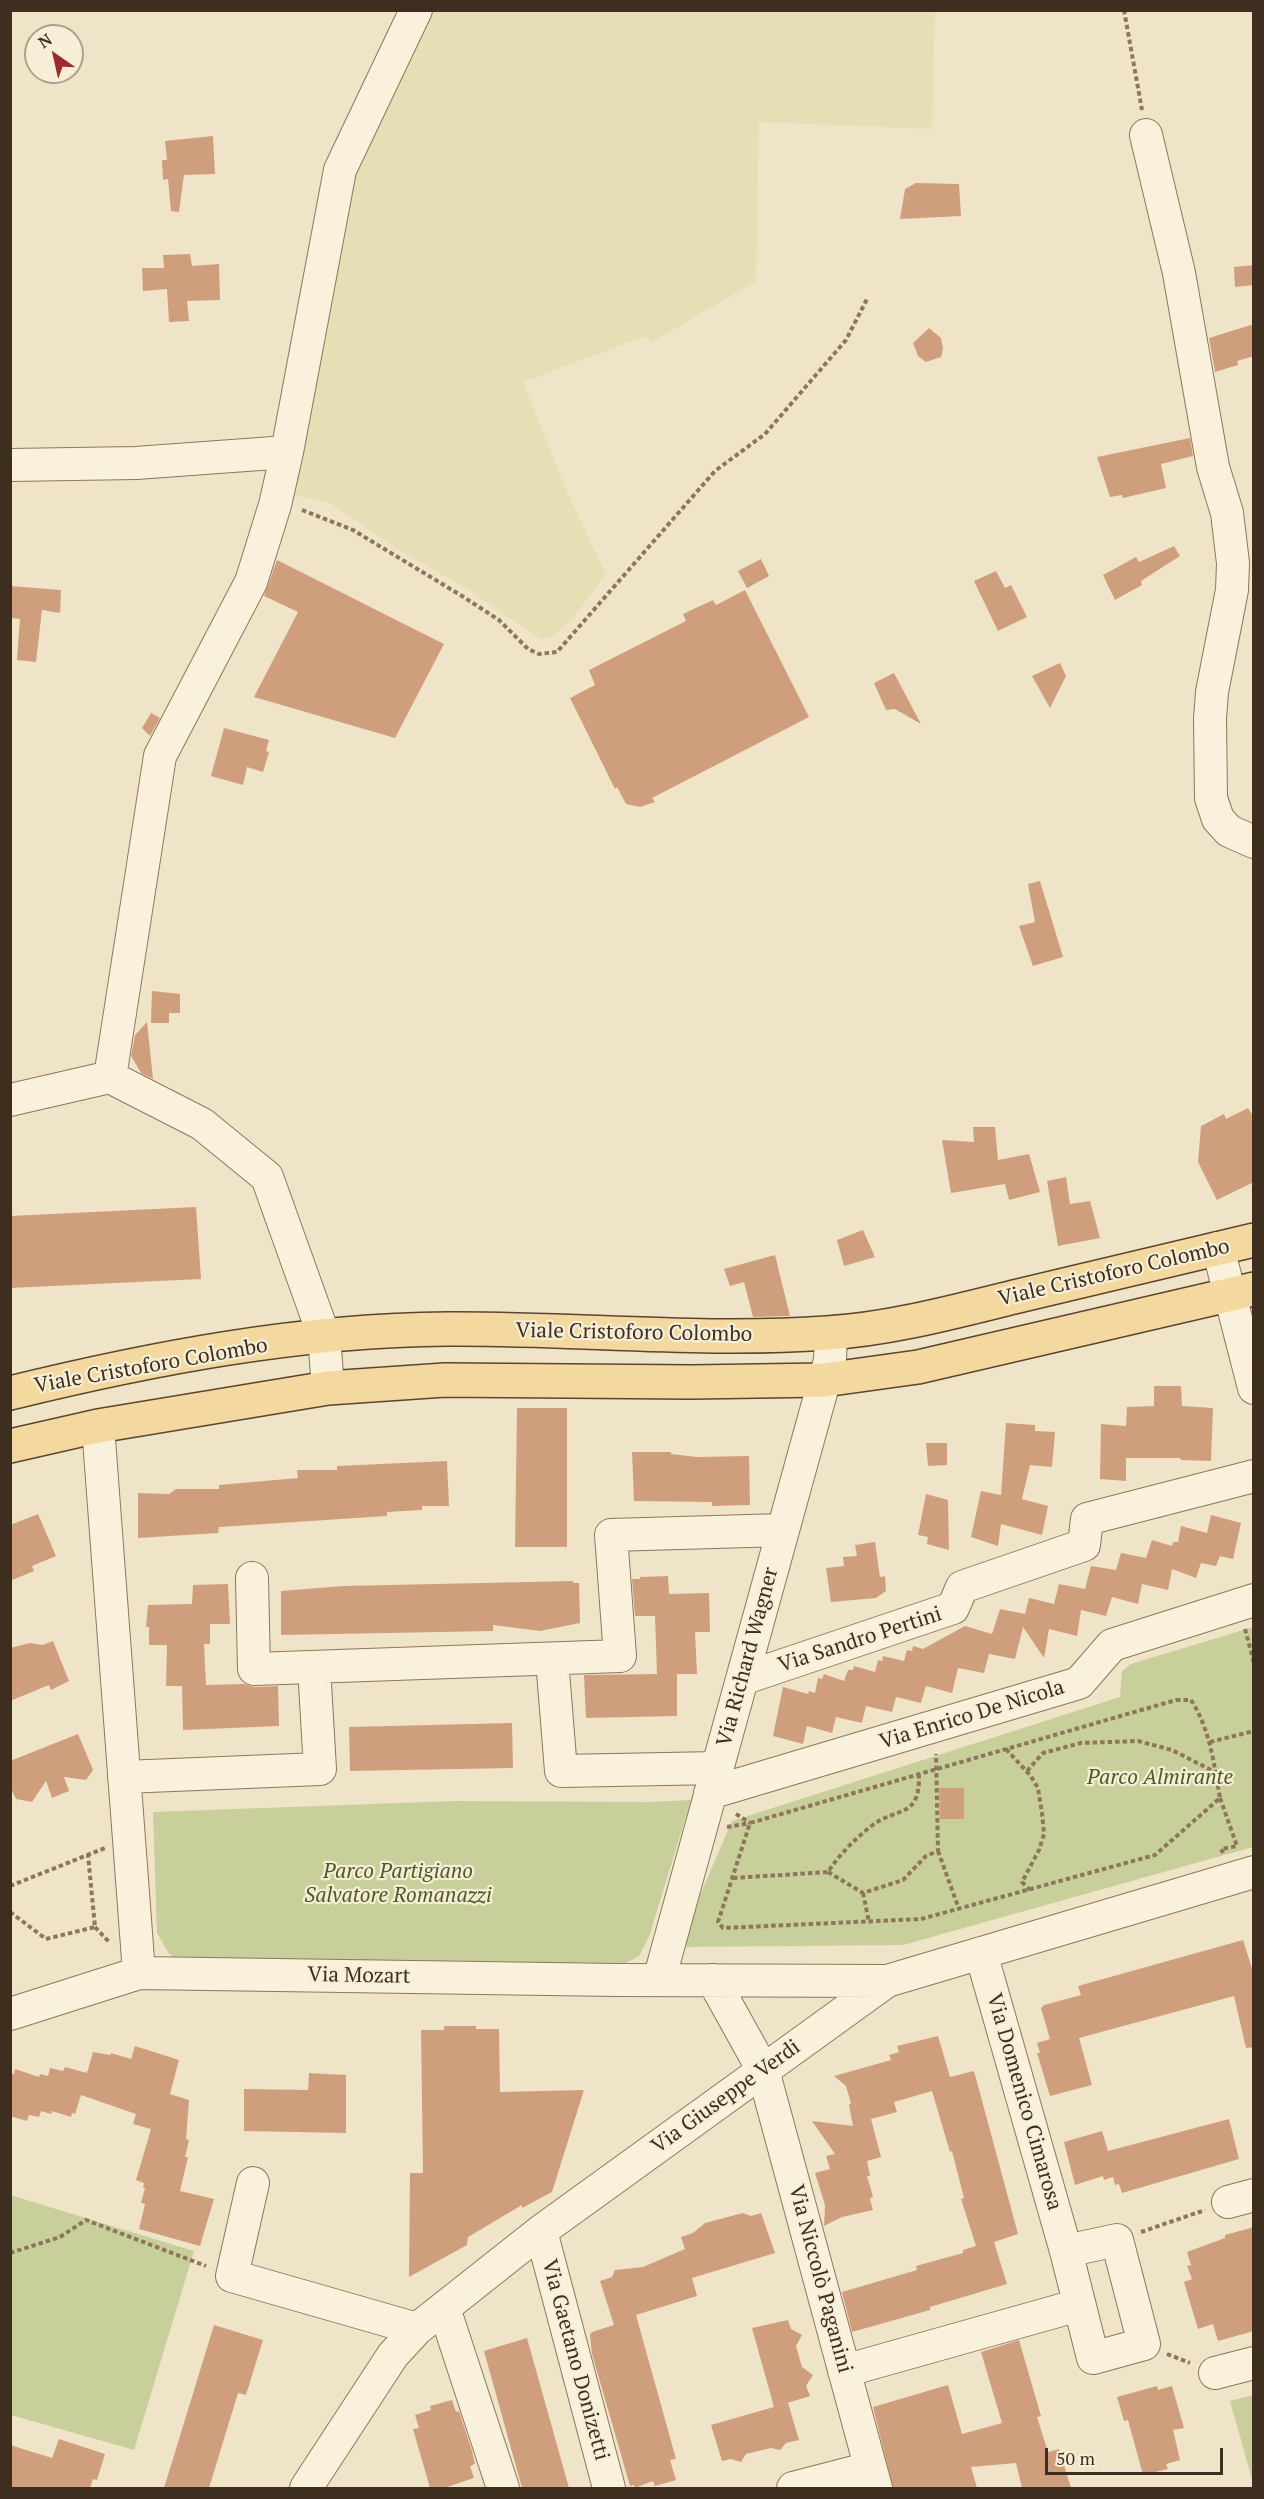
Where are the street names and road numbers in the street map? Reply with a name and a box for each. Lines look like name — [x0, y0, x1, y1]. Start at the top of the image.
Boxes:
street label: Viale Cristoforo Colombo — [996, 1234, 1232, 1312]
street label: Viale Cristoforo Colombo — [515, 1318, 753, 1348]
street label: Viale Cristoforo Colombo — [32, 1333, 270, 1399]
street label: Via Richard Wagner — [712, 1565, 784, 1749]
street label: Via Sandro Pertini — [775, 1602, 945, 1678]
street label: Via Enrico De Nicola — [877, 1675, 1067, 1755]
street label: Via Mozart — [307, 1963, 411, 1989]
street label: Via Domenico Cimarosa — [981, 1991, 1067, 2213]
street label: Via Giuseppe Verdi — [647, 2035, 805, 2159]
street label: Via Niccolò Paganini — [783, 2182, 857, 2376]
street label: Via Gaetano Donizetti — [536, 2257, 614, 2463]

